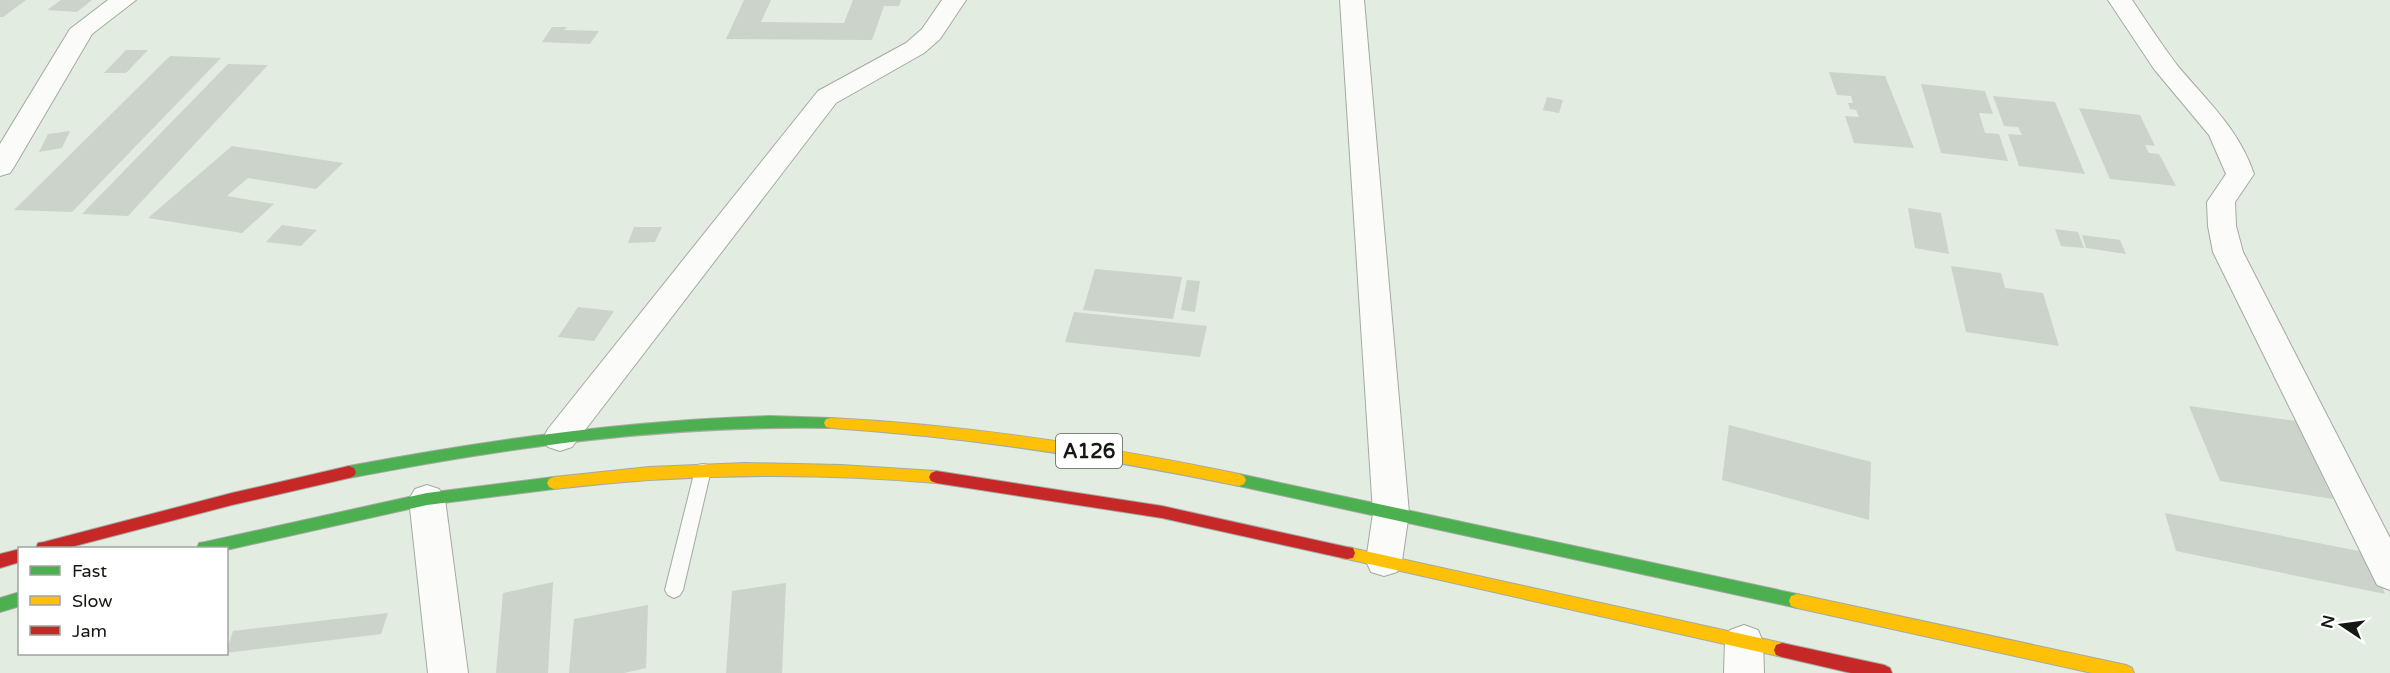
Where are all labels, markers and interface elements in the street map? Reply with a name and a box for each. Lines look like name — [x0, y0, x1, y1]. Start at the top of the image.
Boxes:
road number: A126 — [1056, 434, 1122, 468]
legend — [18, 547, 228, 655]
text: Fast — [72, 560, 107, 582]
text: Slow — [72, 590, 113, 612]
north arrow — [2312, 595, 2372, 655]
text: N — [2317, 613, 2340, 630]
text: Jam — [72, 620, 107, 642]

